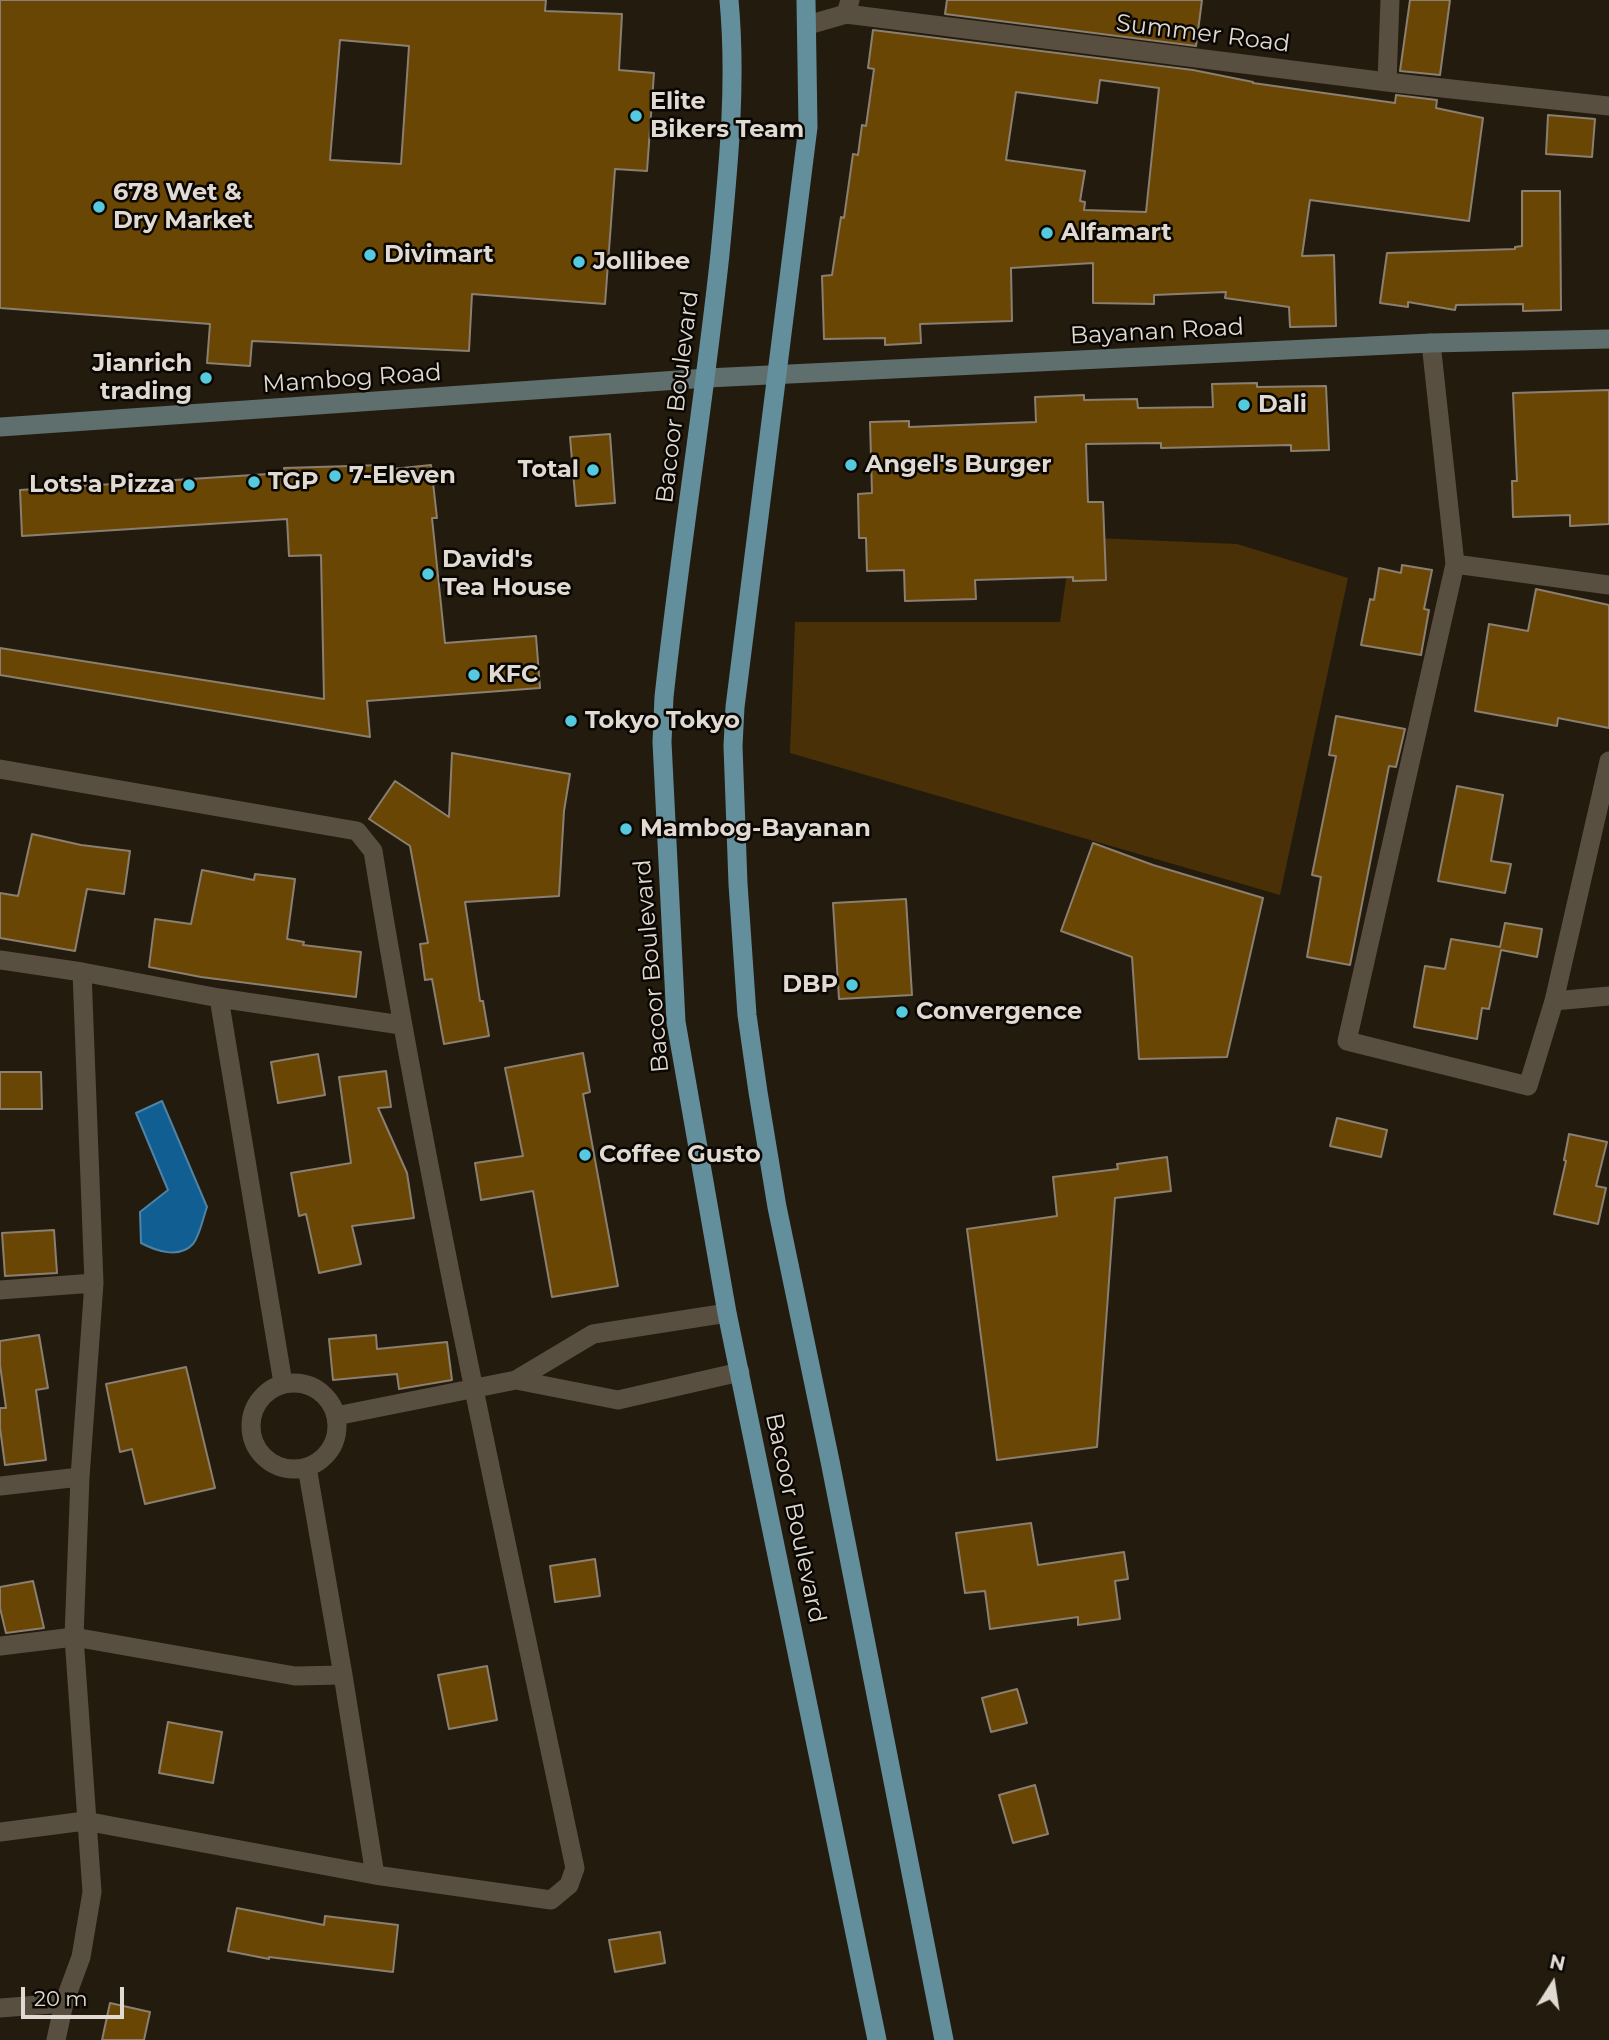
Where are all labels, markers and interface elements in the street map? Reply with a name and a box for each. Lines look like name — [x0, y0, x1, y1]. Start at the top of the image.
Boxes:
street label: Summer Road — [1114, 9, 1292, 59]
place label: Elite Bikers Team — [650, 88, 804, 144]
marker: Elite Bikers Team — [628, 108, 644, 124]
place label: 678 Wet & Dry Market — [113, 179, 253, 235]
marker: 678 Wet & Dry Market — [91, 199, 107, 215]
place label: Alfamart — [1061, 219, 1172, 247]
marker: Alfamart — [1039, 225, 1055, 241]
place label: Divimart — [384, 241, 494, 269]
marker: Divimart — [362, 247, 378, 263]
place label: Jollibee — [593, 248, 690, 276]
marker: Jollibee — [571, 254, 587, 270]
street label: Bacoor Boulevard — [651, 289, 705, 505]
street label: Bayanan Road — [1069, 313, 1245, 351]
place label: Jianrich trading — [92, 350, 192, 406]
street label: Mambog Road — [262, 358, 442, 400]
marker: Jianrich trading — [198, 370, 214, 386]
place label: Dali — [1258, 391, 1307, 419]
marker: Dali — [1236, 397, 1252, 413]
place label: Angel's Burger — [865, 451, 1052, 479]
place label: Total — [518, 456, 579, 484]
marker: Angel's Burger — [843, 457, 859, 473]
place label: 7-Eleven — [349, 462, 456, 490]
marker: Total — [585, 462, 601, 478]
place label: TGP — [268, 468, 319, 496]
marker: 7-Eleven — [327, 468, 343, 484]
place label: Lots'a Pizza — [29, 471, 175, 499]
marker: TGP — [246, 474, 262, 490]
marker: Lots'a Pizza — [181, 477, 197, 493]
place label: David's Tea House — [442, 546, 571, 602]
marker: David's Tea House — [420, 566, 436, 582]
place label: KFC — [488, 661, 538, 689]
marker: KFC — [466, 667, 482, 683]
place label: Tokyo Tokyo — [585, 707, 740, 735]
marker: Tokyo Tokyo — [563, 713, 579, 729]
place label: Mambog-Bayanan — [640, 815, 871, 843]
marker: Mambog-Bayanan — [618, 821, 634, 837]
street label: Bacoor Boulevard — [628, 858, 676, 1074]
place label: DBP — [782, 971, 838, 999]
marker: DBP — [844, 977, 860, 993]
place label: Convergence — [916, 998, 1082, 1026]
marker: Convergence — [894, 1004, 910, 1020]
place label: Coffee Gusto — [599, 1141, 761, 1169]
marker: Coffee Gusto — [577, 1147, 593, 1163]
street label: Bacoor Boulevard — [759, 1410, 831, 1626]
north arrow — [1518, 1949, 1588, 2019]
text: N — [1548, 1950, 1567, 1976]
scale bar — [24, 1974, 128, 2018]
text: 20 m — [34, 1986, 88, 2011]

